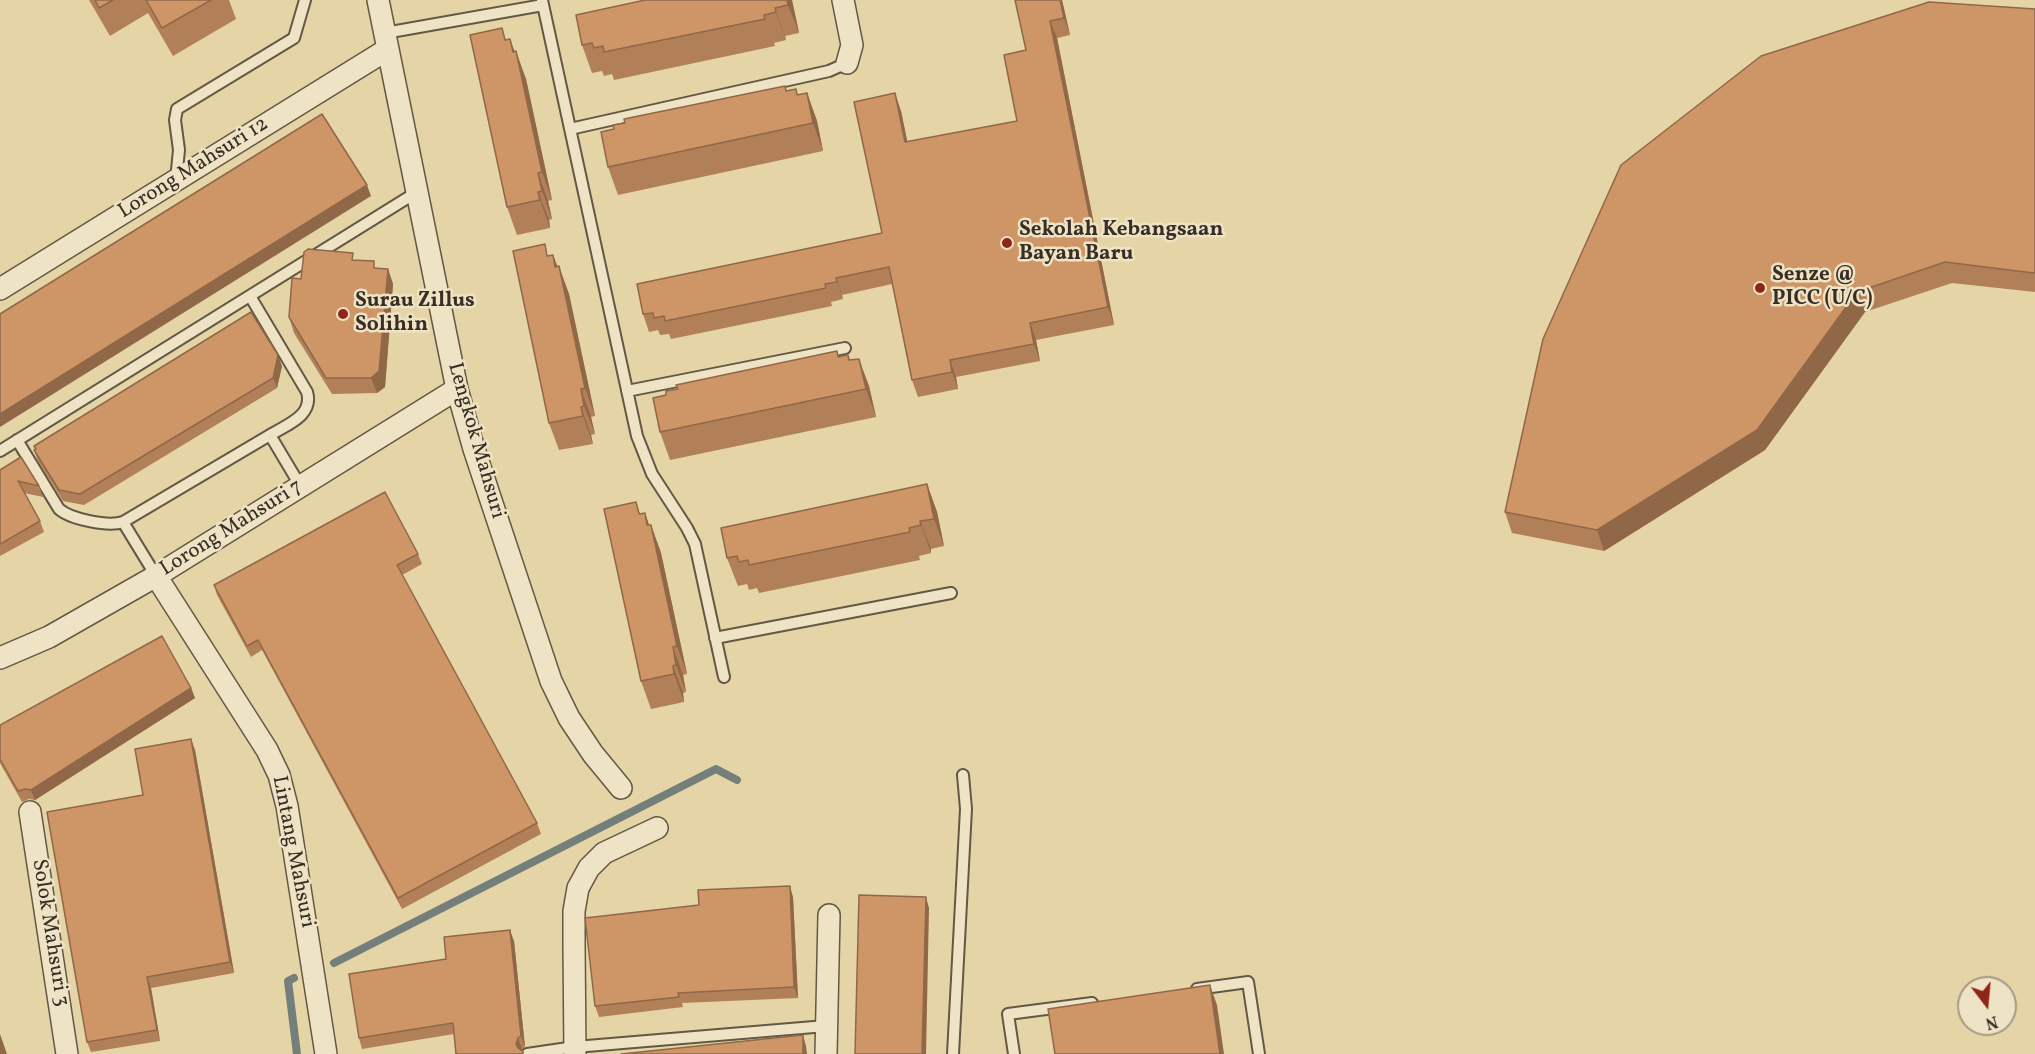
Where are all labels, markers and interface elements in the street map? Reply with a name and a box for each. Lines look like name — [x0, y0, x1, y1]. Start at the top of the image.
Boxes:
street label: Lorong Mahsuri 12 — [114, 113, 274, 225]
place label: Sekolah Kebangsaan Bayan Baru — [1019, 218, 1223, 268]
marker: Sekolah Kebangsaan Bayan Baru — [1000, 236, 1014, 250]
place label: Senze @ PICC (U/C) — [1772, 263, 1873, 313]
marker: Senze @ PICC (U/C) — [1753, 281, 1767, 295]
place label: Surau Zillus Solihin — [355, 289, 475, 339]
marker: Surau Zillus Solihin — [336, 307, 350, 321]
street label: Lengkok Mahsuri — [441, 360, 509, 522]
street label: Lorong Mahsuri 7 — [156, 475, 308, 583]
street label: Lintang Mahsuri — [265, 774, 319, 930]
street label: Solok Mahsuri 3 — [25, 858, 73, 1008]
north arrow — [1957, 976, 2017, 1036]
text: N — [1983, 1009, 2000, 1034]

